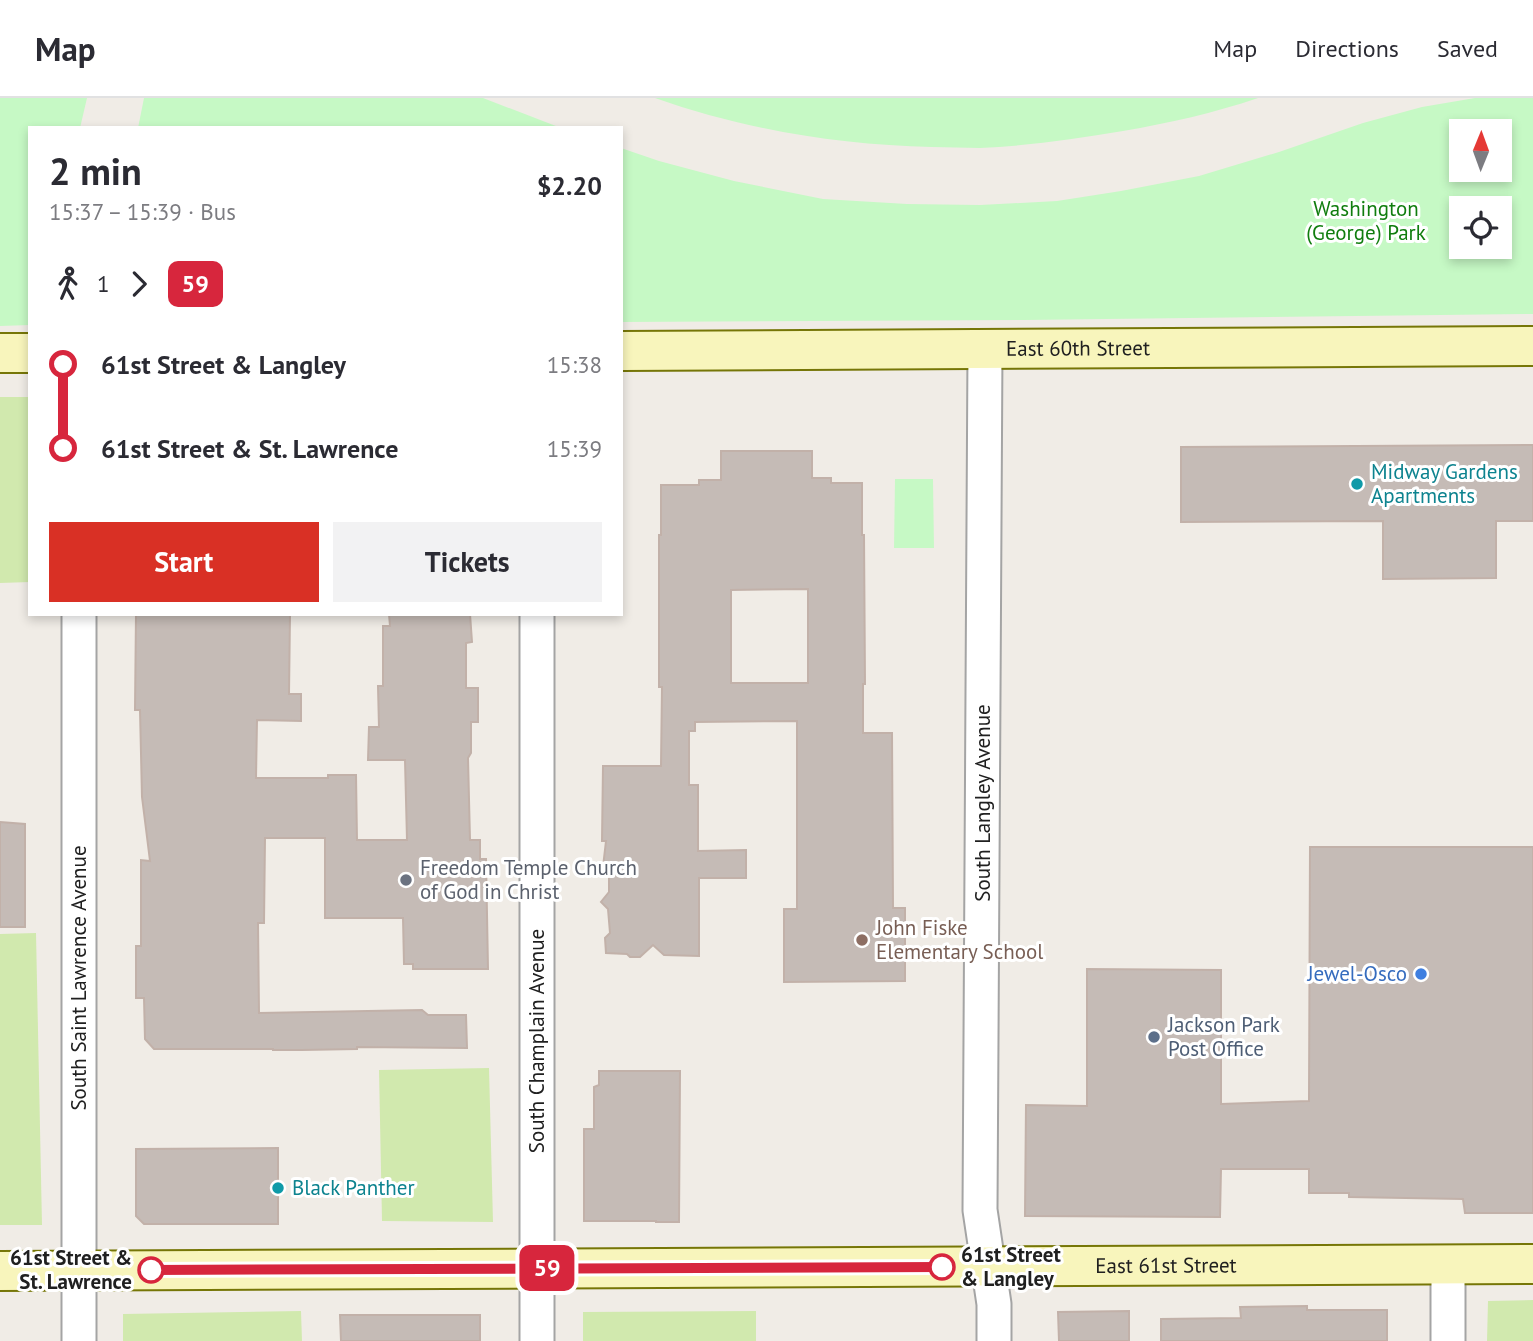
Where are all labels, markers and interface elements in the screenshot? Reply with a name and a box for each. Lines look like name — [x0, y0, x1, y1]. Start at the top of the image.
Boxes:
text: Map — [35, 27, 96, 70]
text: Map — [1213, 33, 1257, 64]
text: Directions — [1295, 33, 1399, 64]
text: Saved — [1437, 33, 1498, 64]
north arrow — [1449, 119, 1512, 182]
map controls — [1449, 119, 1512, 259]
text: 2 min — [49, 146, 142, 195]
text: $2.20 — [537, 169, 602, 202]
park label: Washington (George) Park — [1306, 195, 1426, 246]
button: locate — [1449, 196, 1512, 259]
text: 15:37 – 15:39 · Bus — [49, 197, 236, 226]
icon: walk — [49, 265, 87, 303]
icon: forward — [120, 265, 158, 303]
text: 59 — [182, 268, 209, 299]
text: 1 — [97, 269, 110, 298]
street label: East 60th Street — [1006, 334, 1150, 362]
text: 61st Street & Langley — [101, 348, 346, 381]
text: 15:38 — [547, 350, 602, 379]
text: 61st Street & St. Lawrence — [101, 432, 398, 465]
text: 15:39 — [547, 434, 602, 463]
place label: Midway Gardens Apartments — [1371, 458, 1518, 509]
marker: Midway Gardens Apartments — [1349, 476, 1365, 492]
button: Start — [49, 522, 319, 602]
button: Tickets — [333, 522, 602, 602]
street label: South Langley Avenue — [969, 704, 996, 902]
street label: South Saint Lawrence Avenue — [65, 845, 92, 1111]
place label: Freedom Temple Church of God in Christ — [420, 854, 637, 905]
marker: Freedom Temple Church of God in Christ — [398, 872, 414, 888]
place label: John Fiske Elementary School — [875, 914, 1043, 965]
street label: South Champlain Avenue — [523, 929, 550, 1153]
marker: John Fiske Elementary School — [854, 932, 870, 948]
place label: Jewel-Osco — [1306, 960, 1407, 987]
marker: Jewel-Osco — [1413, 966, 1429, 982]
place label: Jackson Park Post Office — [1167, 1011, 1280, 1062]
marker: Jackson Park Post Office — [1146, 1029, 1162, 1045]
place label: Black Panther — [292, 1174, 415, 1201]
marker: Black Panther — [270, 1180, 286, 1196]
place label: 61st Street & Langley — [961, 1241, 1061, 1292]
place label: 61st Street & St. Lawrence — [10, 1244, 132, 1295]
line badge: 59 — [516, 1245, 578, 1291]
street label: East 61st Street — [1095, 1251, 1237, 1279]
text: 59 — [533, 1252, 561, 1283]
marker: 61st Street & Langley — [929, 1254, 955, 1280]
marker: 61st Street & St. Lawrence — [138, 1257, 164, 1283]

